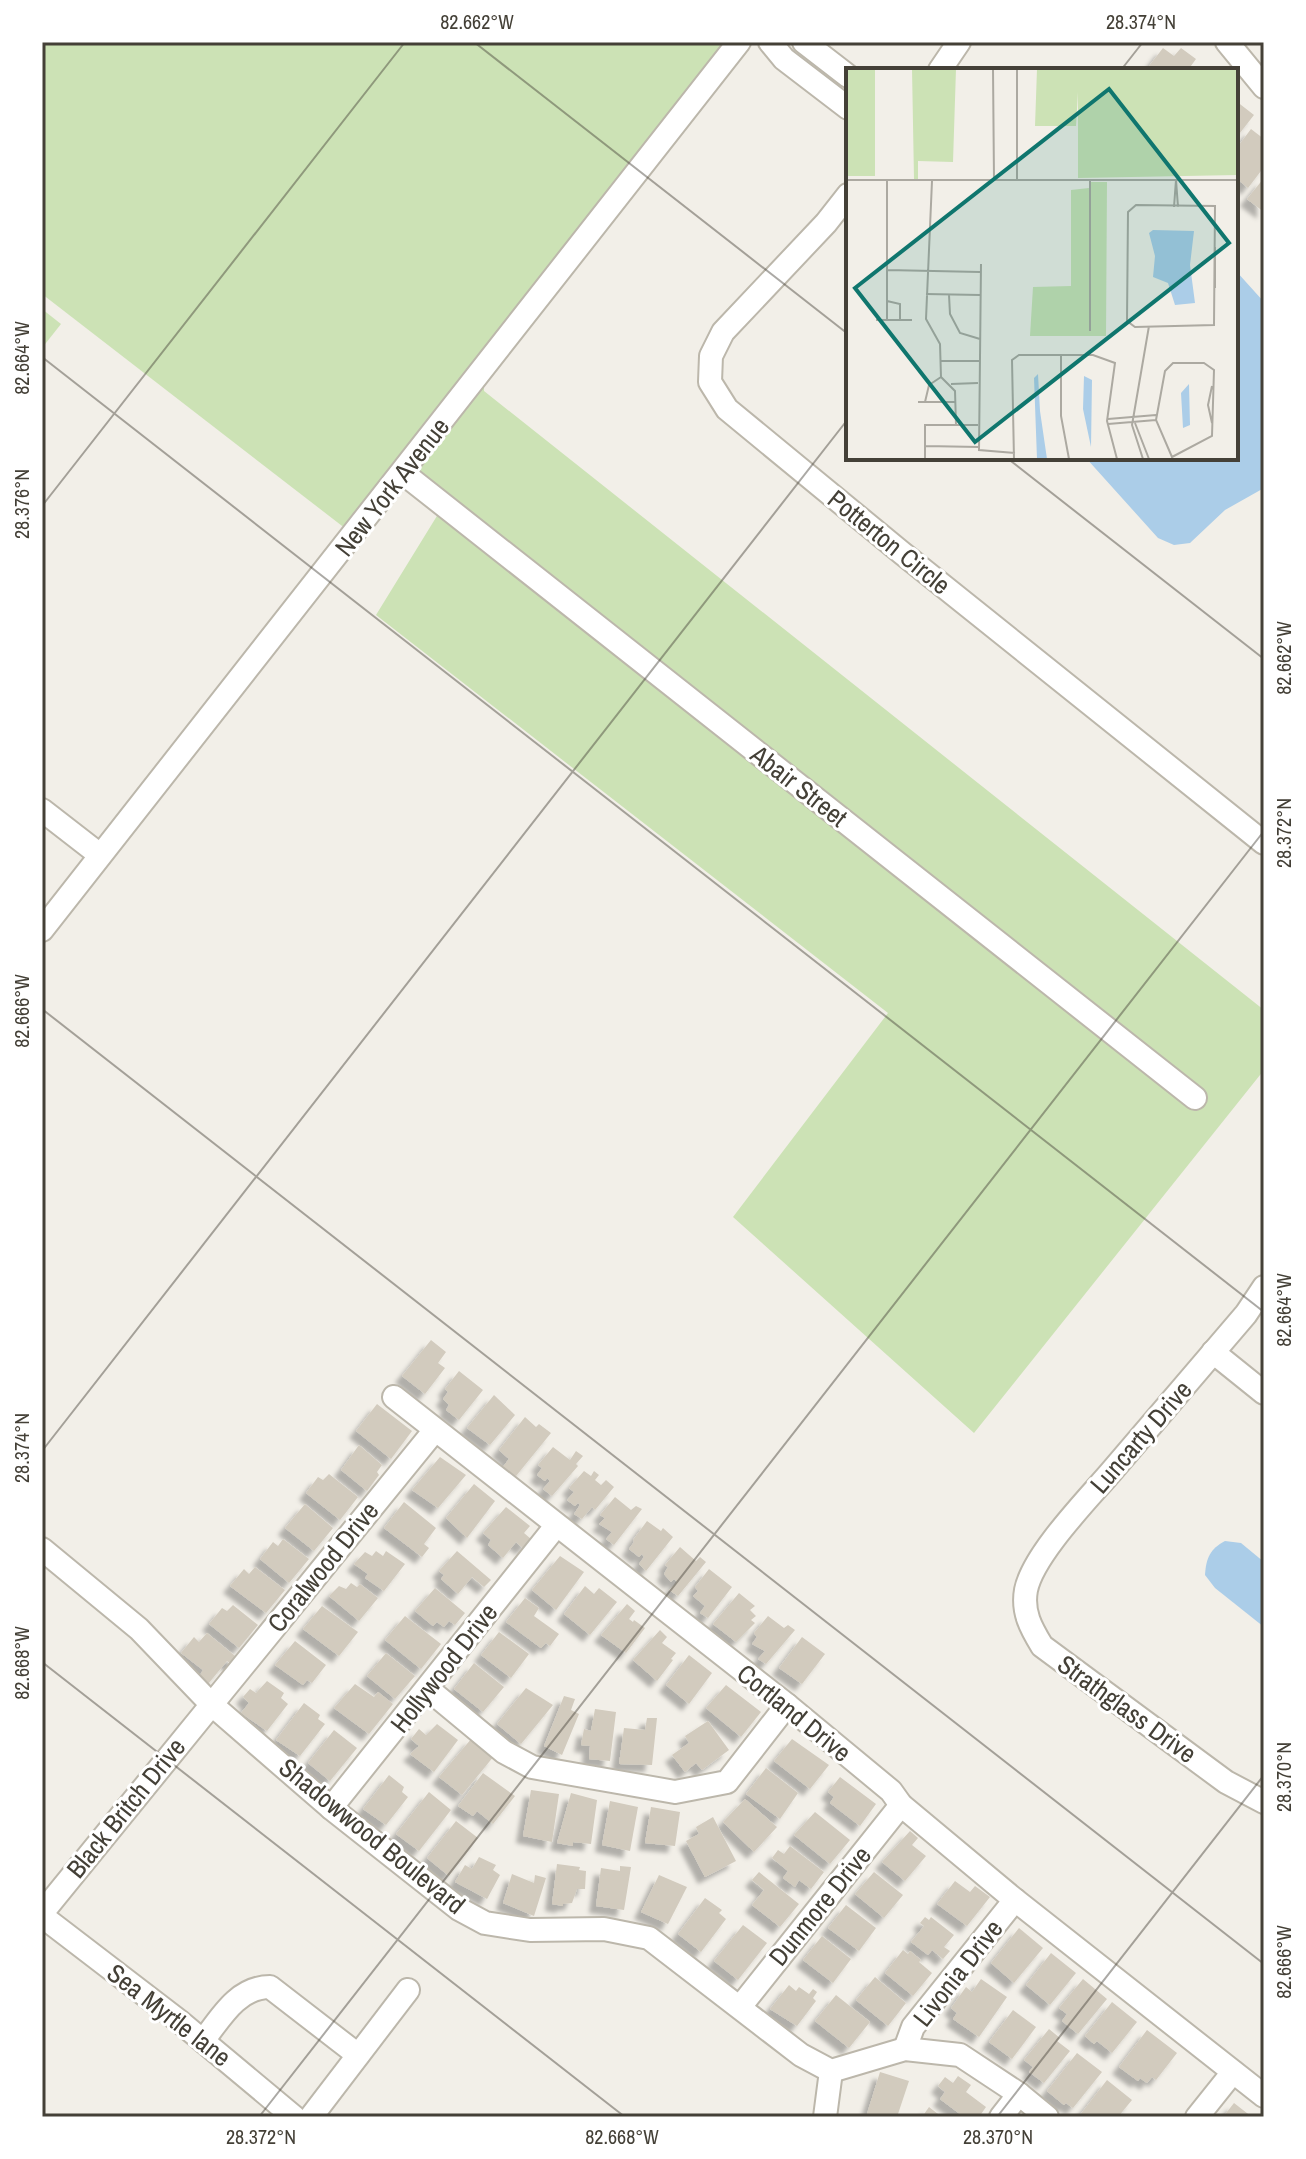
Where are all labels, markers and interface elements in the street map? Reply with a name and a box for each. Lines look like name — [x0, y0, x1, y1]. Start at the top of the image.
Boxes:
text: 82.662°W — [440, 8, 514, 35]
text: 28.374°N — [1106, 8, 1176, 35]
inset map — [846, 68, 1238, 460]
text: 82.664°W — [8, 321, 35, 395]
street label: New York Avenue — [326, 410, 457, 563]
text: 28.376°N — [8, 469, 35, 539]
street label: Potterton Circle — [821, 481, 958, 602]
text: 82.662°W — [1270, 621, 1297, 695]
street label: Abair Street — [743, 736, 855, 834]
text: 28.372°N — [1270, 798, 1297, 868]
text: 82.666°W — [8, 974, 35, 1048]
text: 82.664°W — [1270, 1273, 1297, 1347]
street label: Luncarty Drive — [1082, 1373, 1199, 1500]
text: 28.374°N — [8, 1413, 35, 1483]
street label: Coralwood Drive — [259, 1494, 386, 1639]
street label: Hollywood Drive — [382, 1596, 505, 1740]
text: 82.668°W — [8, 1626, 35, 1700]
street label: Strathglass Drive — [1051, 1646, 1204, 1771]
street label: Cortland Drive — [730, 1656, 859, 1769]
street label: Black Britch Drive — [58, 1730, 193, 1885]
text: 28.370°N — [1270, 1742, 1297, 1812]
street label: Shadowwood Boulevard — [272, 1750, 473, 1922]
street label: Dunmore Drive — [761, 1839, 879, 1973]
street label: Livonia Drive — [905, 1912, 1010, 2033]
text: 82.666°W — [1270, 1925, 1297, 1999]
street label: Sea Myrtle lane — [100, 1955, 238, 2074]
text: 28.372°N — [226, 2123, 296, 2150]
text: 82.668°W — [585, 2123, 659, 2150]
text: 28.370°N — [963, 2123, 1033, 2150]

